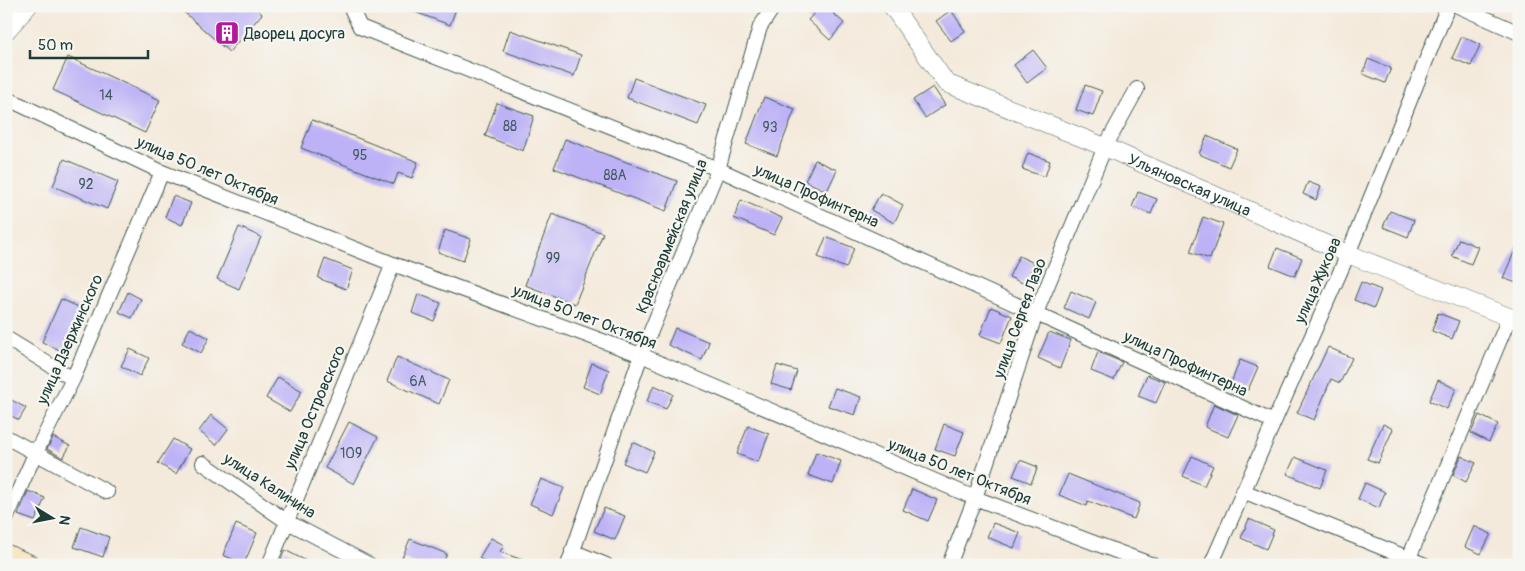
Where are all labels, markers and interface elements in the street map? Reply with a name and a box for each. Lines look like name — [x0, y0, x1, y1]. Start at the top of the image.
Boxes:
building icon: Дворец досуга — [214, 20, 240, 46]
place label: Дворец досуга — [243, 24, 345, 44]
scale bar — [30, 28, 148, 60]
text: 50 m — [38, 36, 73, 55]
house number: 14 — [99, 87, 113, 104]
house number: 88 — [503, 118, 517, 135]
house number: 93 — [762, 119, 778, 136]
street label: улица 50 лет Октября — [133, 132, 282, 210]
house number: 95 — [353, 147, 367, 164]
street label: Ульяновская улица — [1125, 149, 1254, 221]
street label: Красноармейская улица — [632, 156, 712, 316]
street label: улица Профинтерна — [750, 159, 882, 232]
house number: 88А — [603, 167, 627, 184]
house number: 92 — [78, 176, 94, 193]
street label: улица Жукова — [1290, 234, 1346, 327]
house number: 99 — [546, 250, 560, 267]
street label: улица Сергея Лазо — [989, 255, 1051, 382]
street label: улица Дзержинского — [32, 271, 108, 409]
street label: улица 50 лет Октября — [509, 280, 659, 354]
street label: улица Профинтерна — [1120, 326, 1251, 401]
street label: улица Островского — [279, 342, 350, 473]
house number: 6А — [409, 373, 427, 390]
street label: улица 50 лет Октября — [884, 434, 1034, 510]
house number: 109 — [340, 445, 362, 462]
street label: улица Калинина — [219, 448, 319, 523]
north arrow — [28, 494, 78, 544]
text: N — [55, 514, 74, 526]

